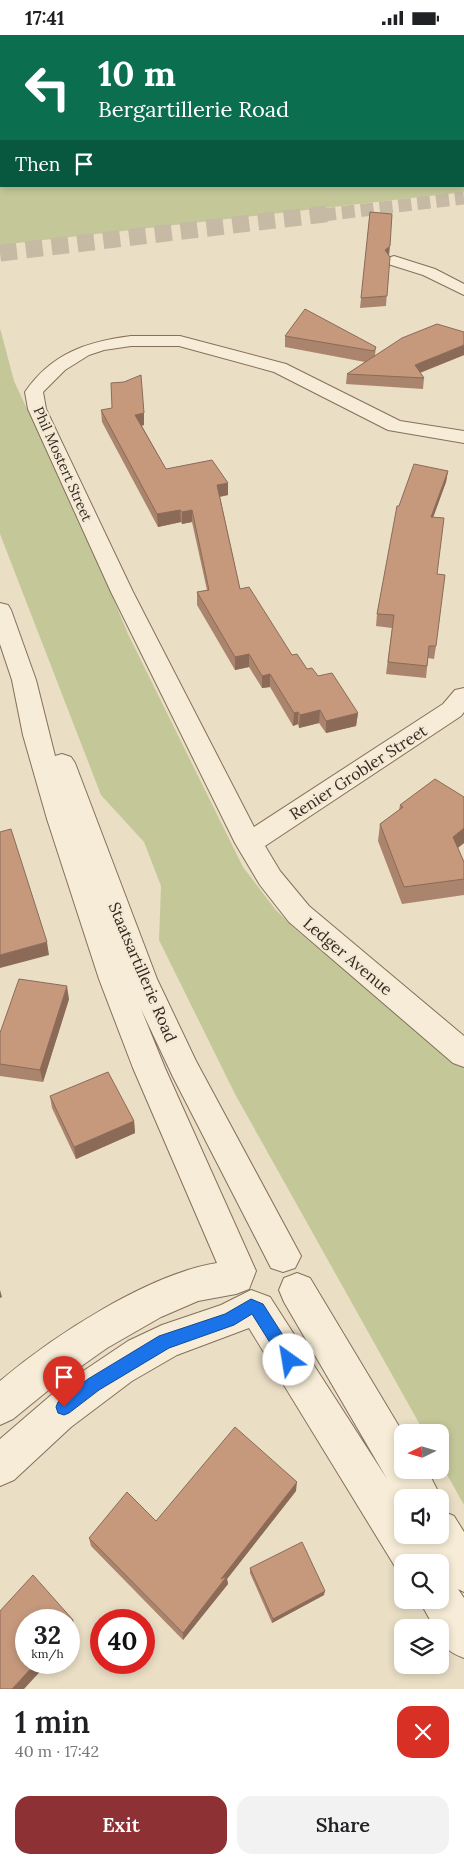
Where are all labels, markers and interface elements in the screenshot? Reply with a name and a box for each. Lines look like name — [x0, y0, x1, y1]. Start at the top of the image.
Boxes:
text: 17:41 — [25, 6, 64, 30]
text: 10 m — [98, 51, 176, 96]
icon: left — [15, 55, 80, 120]
text: Bergartillerie Road — [98, 95, 289, 123]
icon: arrive — [70, 150, 98, 178]
text: Then — [15, 152, 60, 176]
street label: Phil Mostert Street — [30, 404, 97, 525]
street label: Renier Grobler Street — [286, 720, 431, 824]
street label: Staatsartillerie Road — [104, 899, 182, 1045]
street label: Ledger Avenue — [299, 913, 397, 999]
position arrow — [262, 1333, 314, 1385]
pin — [43, 1356, 85, 1407]
icon: arrive — [50, 1363, 78, 1391]
north arrow — [394, 1424, 449, 1479]
map controls — [394, 1424, 449, 1674]
button: sound — [394, 1489, 449, 1544]
button: search — [394, 1554, 449, 1609]
speed limit sign: 40 — [90, 1609, 155, 1674]
text: 32 — [34, 1619, 61, 1651]
button: layers — [394, 1619, 449, 1674]
text: km/h — [31, 1646, 64, 1661]
text: 1 min — [15, 1703, 90, 1741]
button: close — [397, 1706, 449, 1758]
text: 40 m · 17:42 — [15, 1741, 99, 1761]
button: Exit — [15, 1796, 227, 1854]
button: Share — [237, 1796, 449, 1854]

